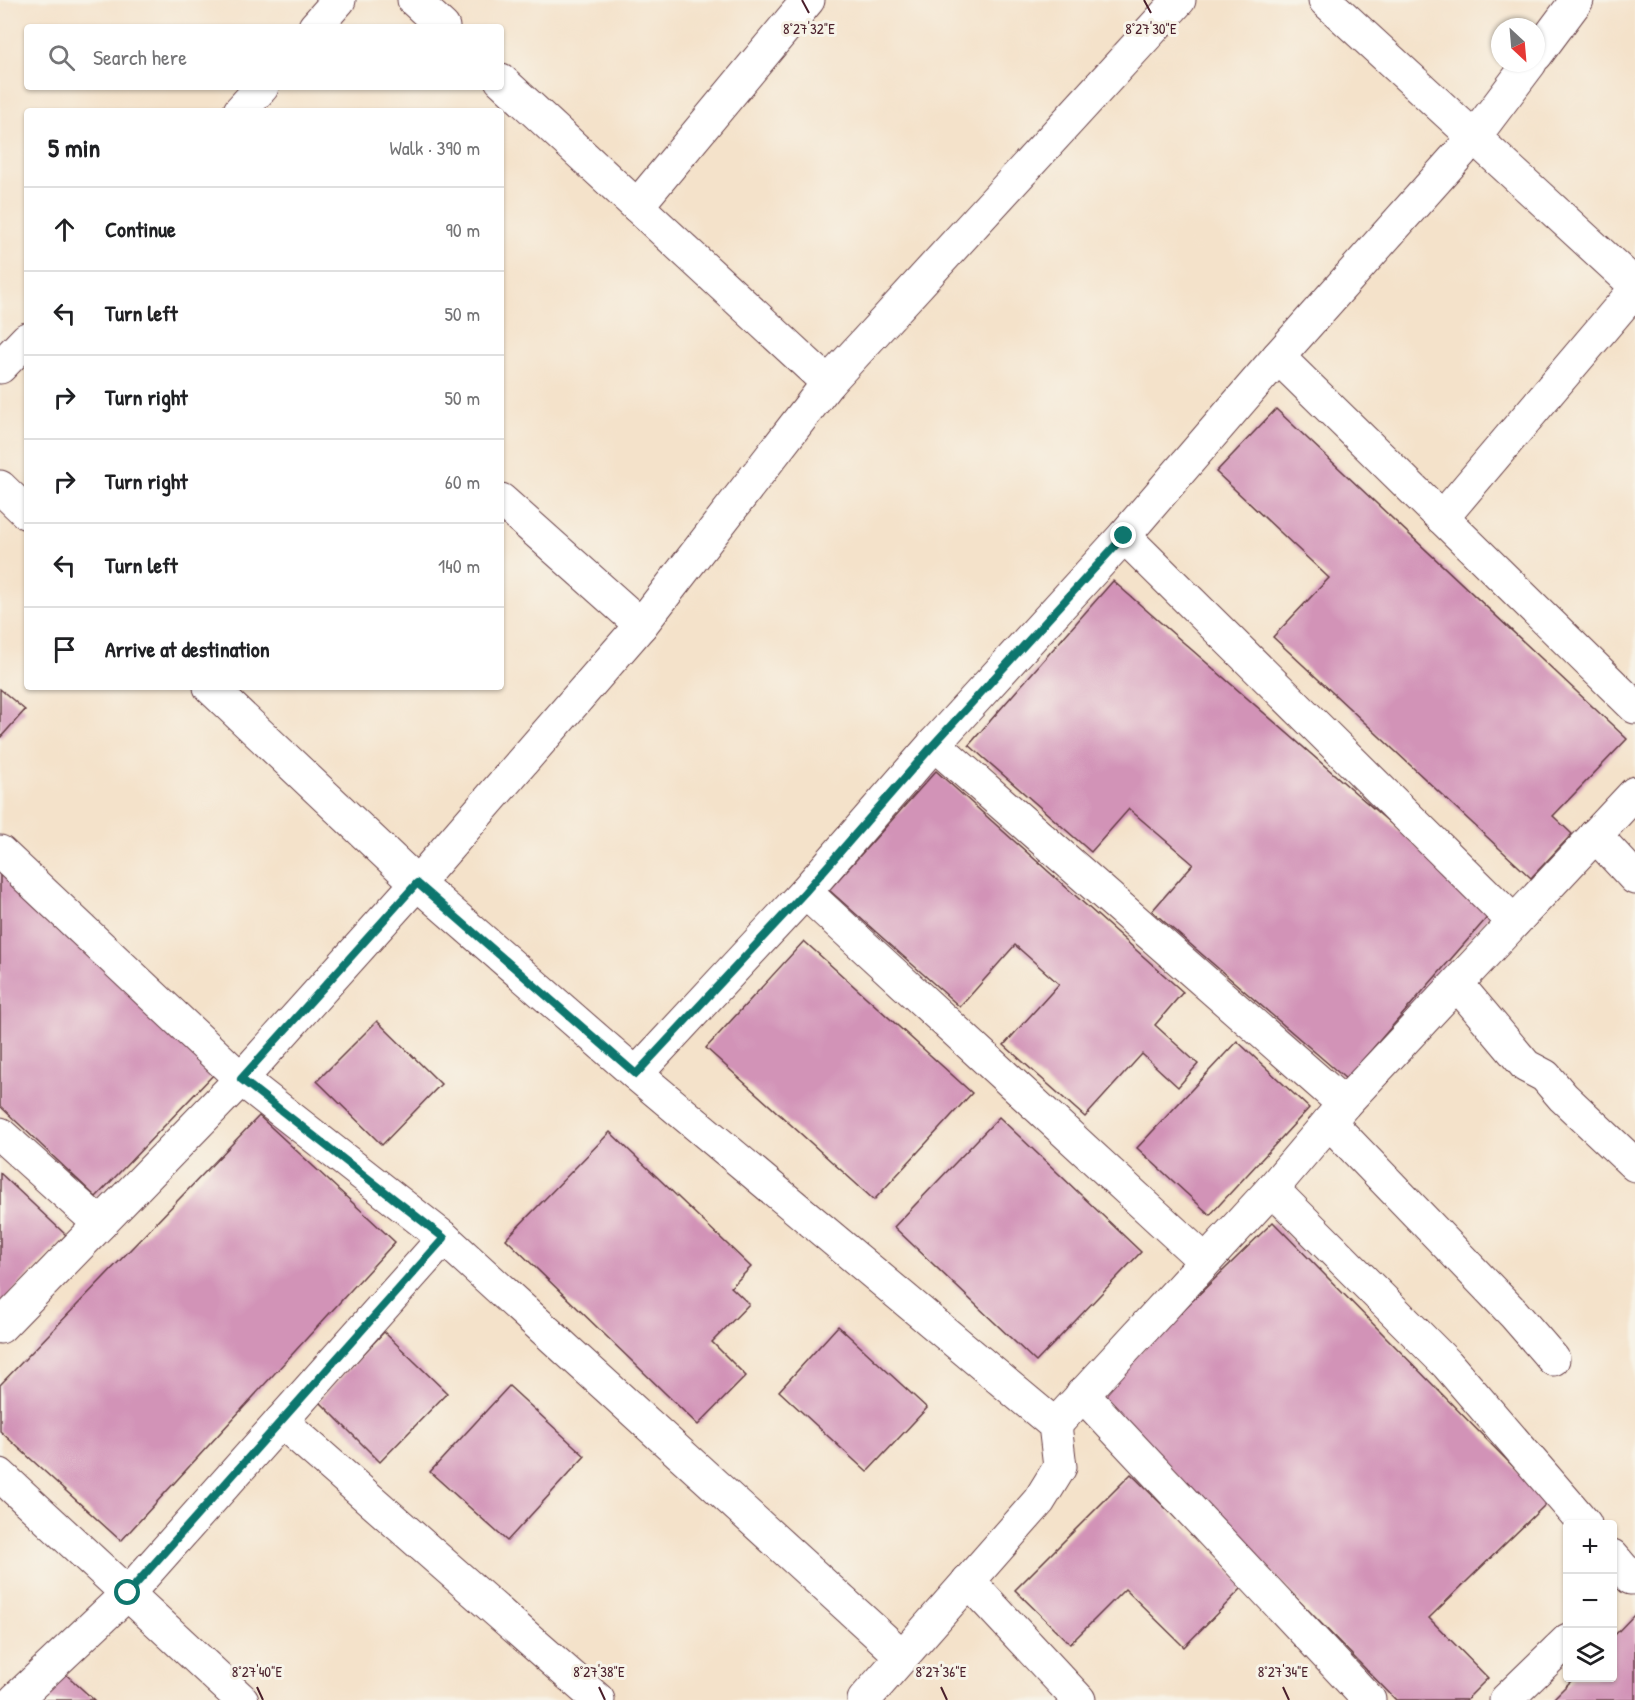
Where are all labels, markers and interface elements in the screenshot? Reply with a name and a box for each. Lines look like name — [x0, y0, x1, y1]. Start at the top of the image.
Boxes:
text: 8°27'32"E — [783, 18, 835, 39]
text: 8°27'30"E — [1125, 18, 1177, 39]
north arrow — [1491, 18, 1545, 72]
search box — [24, 24, 504, 90]
icon: search — [45, 41, 78, 74]
text: Search here — [93, 42, 187, 72]
text: 5 min — [48, 130, 100, 165]
text: Walk · 390 m — [390, 134, 480, 161]
icon: ahead — [48, 213, 81, 246]
text: Continue — [105, 214, 176, 244]
text: 90 m — [446, 216, 480, 243]
icon: left — [48, 297, 81, 330]
text: Turn left — [105, 298, 178, 328]
text: 50 m — [444, 300, 480, 327]
icon: right — [48, 381, 81, 414]
text: Turn right — [105, 382, 188, 412]
text: 50 m — [444, 384, 480, 411]
icon: right — [48, 465, 81, 498]
text: Turn right — [105, 466, 188, 496]
text: 60 m — [445, 468, 480, 495]
route end — [1110, 522, 1136, 548]
icon: left — [48, 549, 81, 582]
text: Turn left — [105, 550, 178, 580]
text: 140 m — [438, 552, 480, 579]
icon: arrive — [48, 633, 81, 666]
text: Arrive at destination — [105, 634, 270, 664]
map controls — [1563, 1520, 1617, 1682]
button: + — [1563, 1520, 1617, 1574]
button: − — [1563, 1574, 1617, 1628]
route start — [114, 1579, 140, 1605]
button: layers — [1563, 1628, 1617, 1682]
text: 8°27'40"E — [232, 1661, 283, 1682]
text: 8°27'38"E — [573, 1661, 625, 1682]
text: 8°27'36"E — [916, 1661, 967, 1682]
text: 8°27'34"E — [1258, 1661, 1309, 1682]

